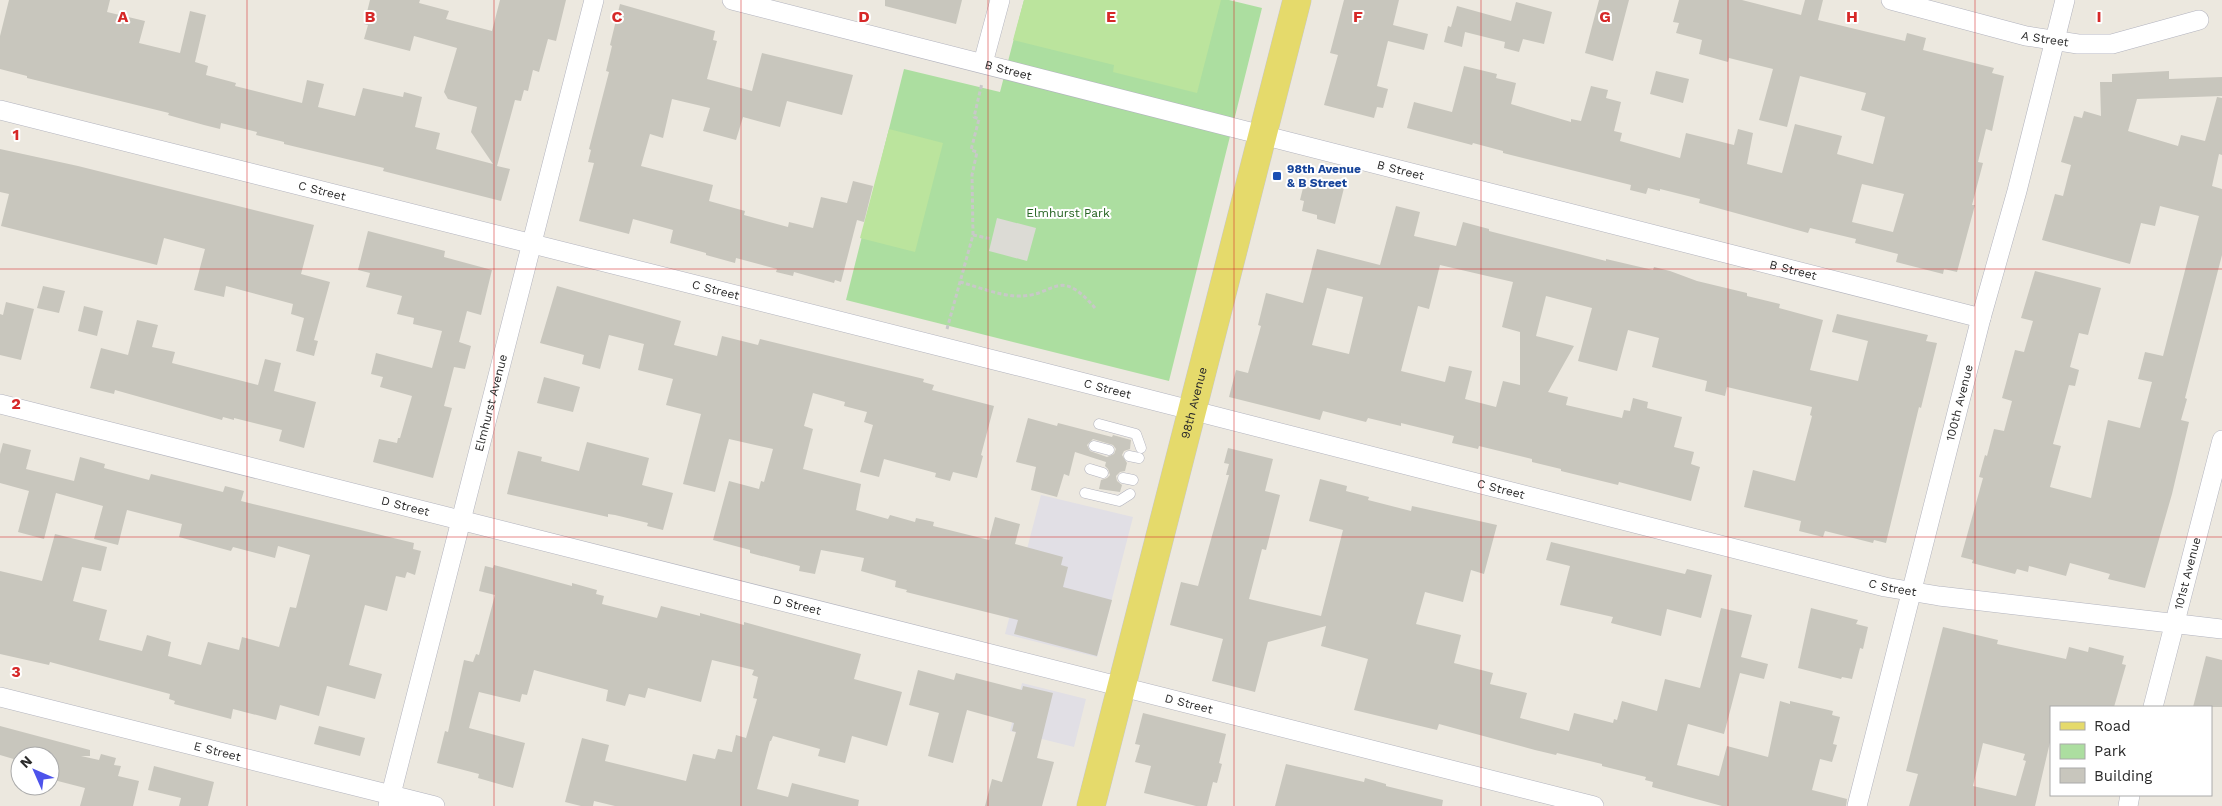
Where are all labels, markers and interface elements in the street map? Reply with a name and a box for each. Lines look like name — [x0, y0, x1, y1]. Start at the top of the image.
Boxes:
text: A — [118, 7, 129, 26]
text: B — [365, 7, 376, 26]
text: C — [612, 7, 623, 26]
text: D — [858, 7, 870, 26]
text: E — [1106, 7, 1116, 26]
text: F — [1353, 7, 1363, 26]
text: G — [1599, 7, 1611, 26]
text: H — [1846, 7, 1858, 26]
text: I — [2096, 7, 2102, 26]
street label: A Street — [2020, 28, 2070, 49]
street label: B Street — [983, 58, 1033, 83]
text: 1 — [13, 125, 19, 144]
street label: B Street — [1376, 158, 1426, 183]
place label: 98th Avenue & B Street — [1287, 162, 1361, 190]
marker: 98th Avenue & B Street — [1271, 170, 1283, 182]
street label: C Street — [297, 178, 347, 204]
park label: Elmhurst Park — [1026, 206, 1110, 220]
street label: B Street — [1768, 257, 1818, 283]
street label: C Street — [690, 277, 741, 303]
street label: Elmhurst Avenue — [472, 353, 510, 453]
street label: 100th Avenue — [1943, 363, 1976, 442]
street label: 98th Avenue — [1178, 366, 1210, 440]
street label: C Street — [1082, 376, 1133, 402]
text: 2 — [11, 394, 21, 413]
street label: C Street — [1476, 476, 1526, 502]
street label: D Street — [380, 493, 431, 519]
street label: 101st Avenue — [2171, 536, 2204, 611]
street label: C Street — [1867, 576, 1918, 599]
street label: D Street — [772, 592, 822, 618]
text: 3 — [11, 662, 21, 681]
street label: D Street — [1163, 691, 1214, 717]
legend — [2050, 706, 2212, 796]
text: Road — [2094, 717, 2131, 735]
street label: E Street — [192, 739, 242, 764]
text: Park — [2094, 742, 2127, 760]
north arrow — [10, 746, 60, 796]
text: N — [16, 752, 35, 771]
text: Building — [2094, 767, 2152, 785]

